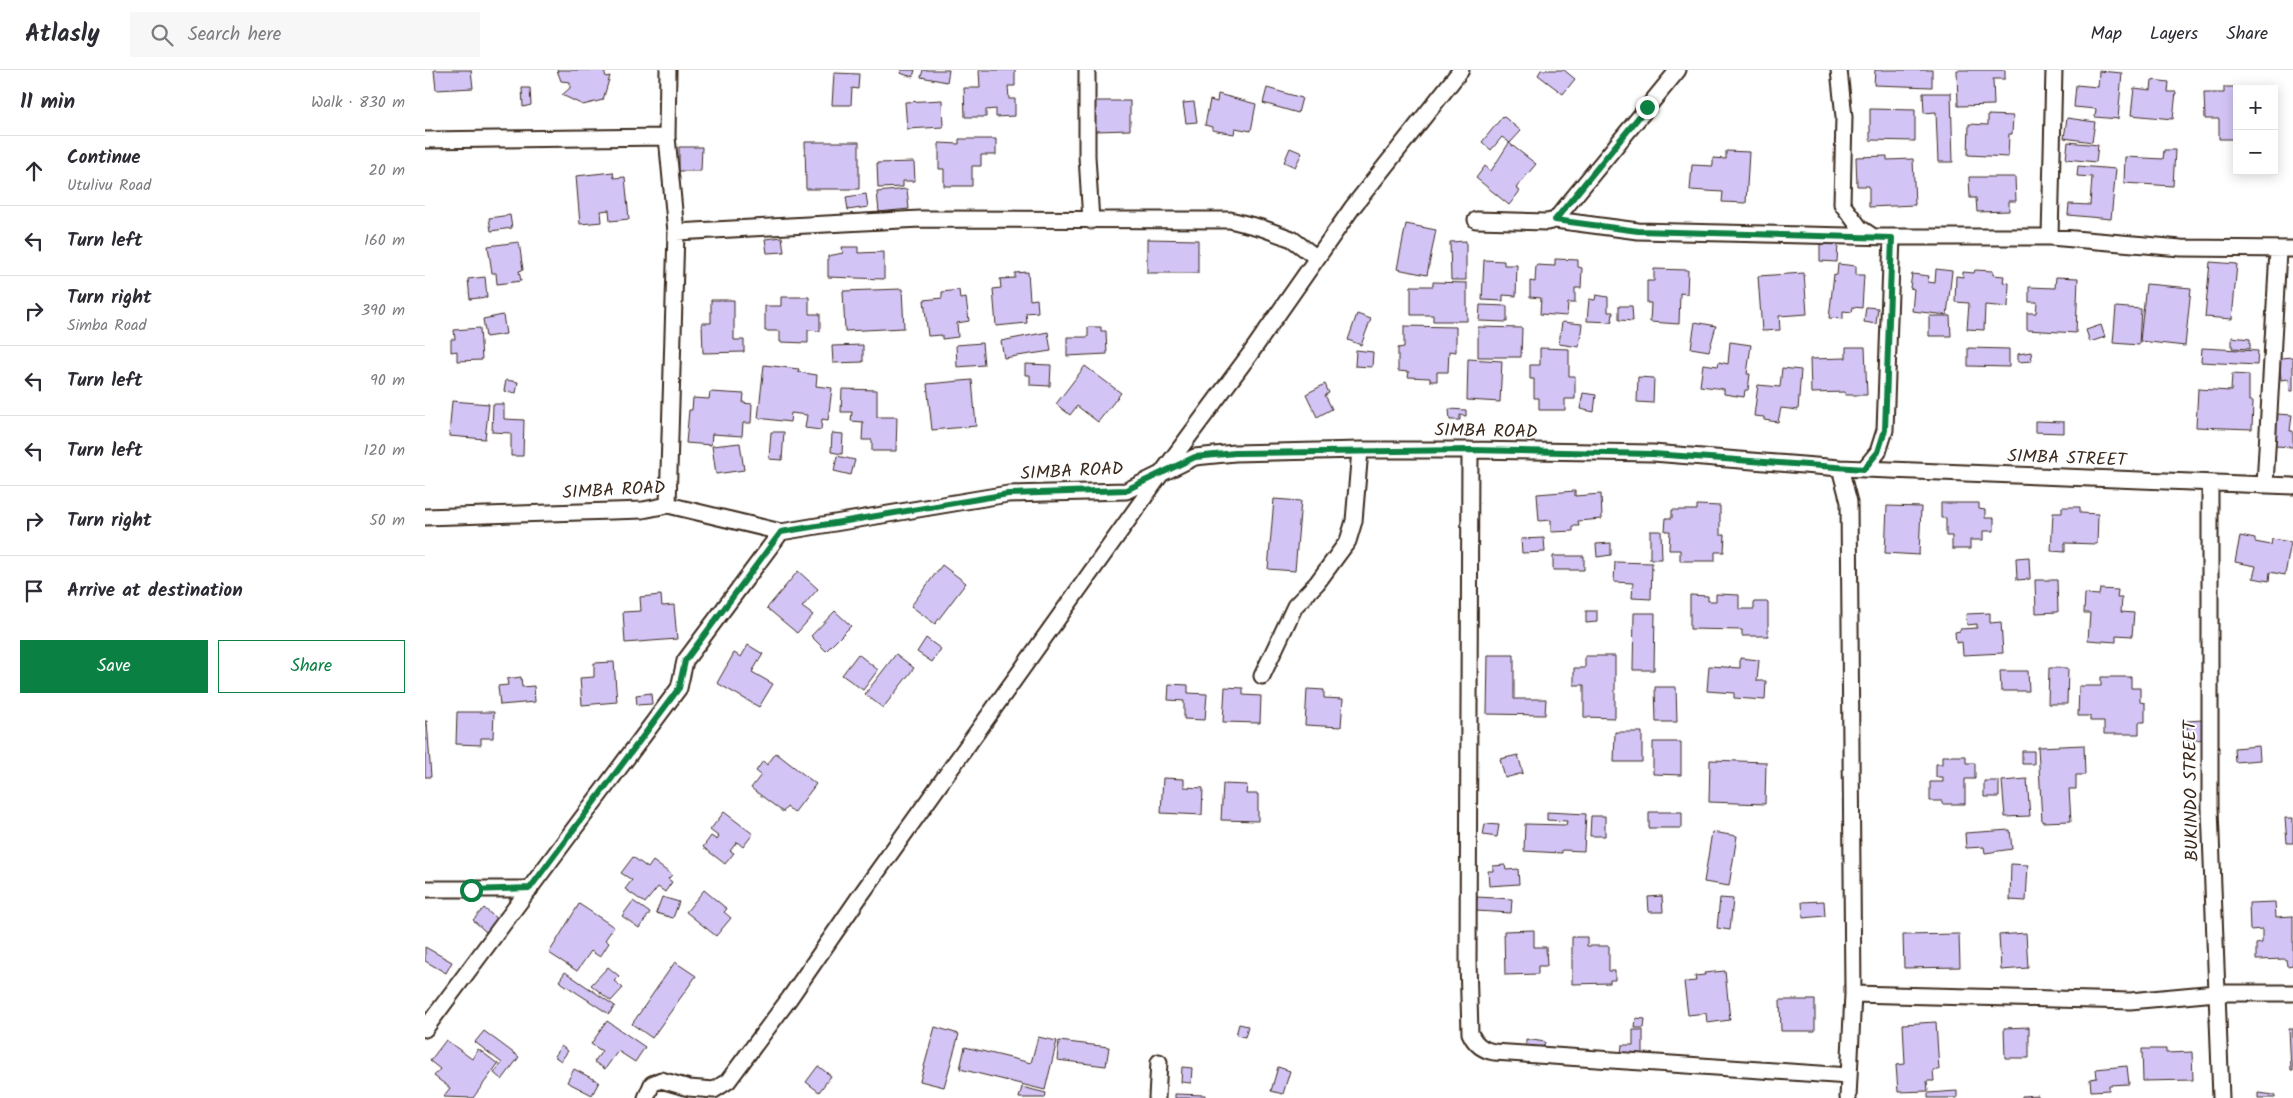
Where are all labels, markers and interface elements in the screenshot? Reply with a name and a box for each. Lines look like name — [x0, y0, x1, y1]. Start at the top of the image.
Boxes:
search box — [130, 12, 480, 57]
text: Atlasly — [25, 15, 100, 54]
text: Search here — [188, 20, 281, 50]
text: Map — [2091, 20, 2122, 49]
text: Layers — [2150, 20, 2198, 49]
text: Share — [2226, 20, 2268, 49]
icon: search — [148, 21, 176, 49]
map controls — [2233, 85, 2278, 175]
button: + — [2233, 85, 2278, 130]
text: 11 min — [20, 86, 75, 119]
text: Walk · 830 m — [311, 90, 405, 115]
route end — [1636, 96, 1659, 119]
button: − — [2233, 130, 2278, 175]
text: Continue — [67, 143, 140, 173]
icon: ahead — [20, 157, 48, 185]
text: 20 m — [369, 158, 405, 183]
text: Utulivu Road — [67, 173, 151, 198]
text: Turn left — [67, 226, 142, 256]
icon: left — [20, 227, 48, 255]
text: 160 m — [364, 228, 405, 253]
text: Turn right — [67, 283, 152, 313]
icon: right — [20, 297, 48, 325]
text: 390 m — [361, 298, 405, 323]
text: Simba Road — [67, 313, 146, 338]
text: Turn left — [67, 366, 142, 396]
icon: left — [20, 367, 48, 395]
text: 90 m — [370, 368, 405, 393]
street label: SIMBA ROAD — [1434, 417, 1538, 447]
text: Turn left — [67, 436, 142, 466]
icon: left — [20, 437, 48, 465]
text: 120 m — [364, 438, 405, 463]
street label: SIMBA STREET — [2007, 442, 2129, 476]
street label: SIMBA ROAD — [1020, 455, 1125, 489]
street label: SIMBA ROAD — [562, 474, 667, 508]
text: Turn right — [67, 506, 152, 536]
icon: right — [20, 507, 48, 535]
text: 50 m — [369, 508, 405, 533]
text: Arrive at destination — [67, 576, 243, 606]
icon: arrive — [20, 577, 48, 605]
button: Save — [20, 640, 208, 693]
button: Share — [218, 640, 405, 693]
street label: BUKINDO STREET — [2176, 719, 2208, 862]
route start — [460, 879, 483, 902]

